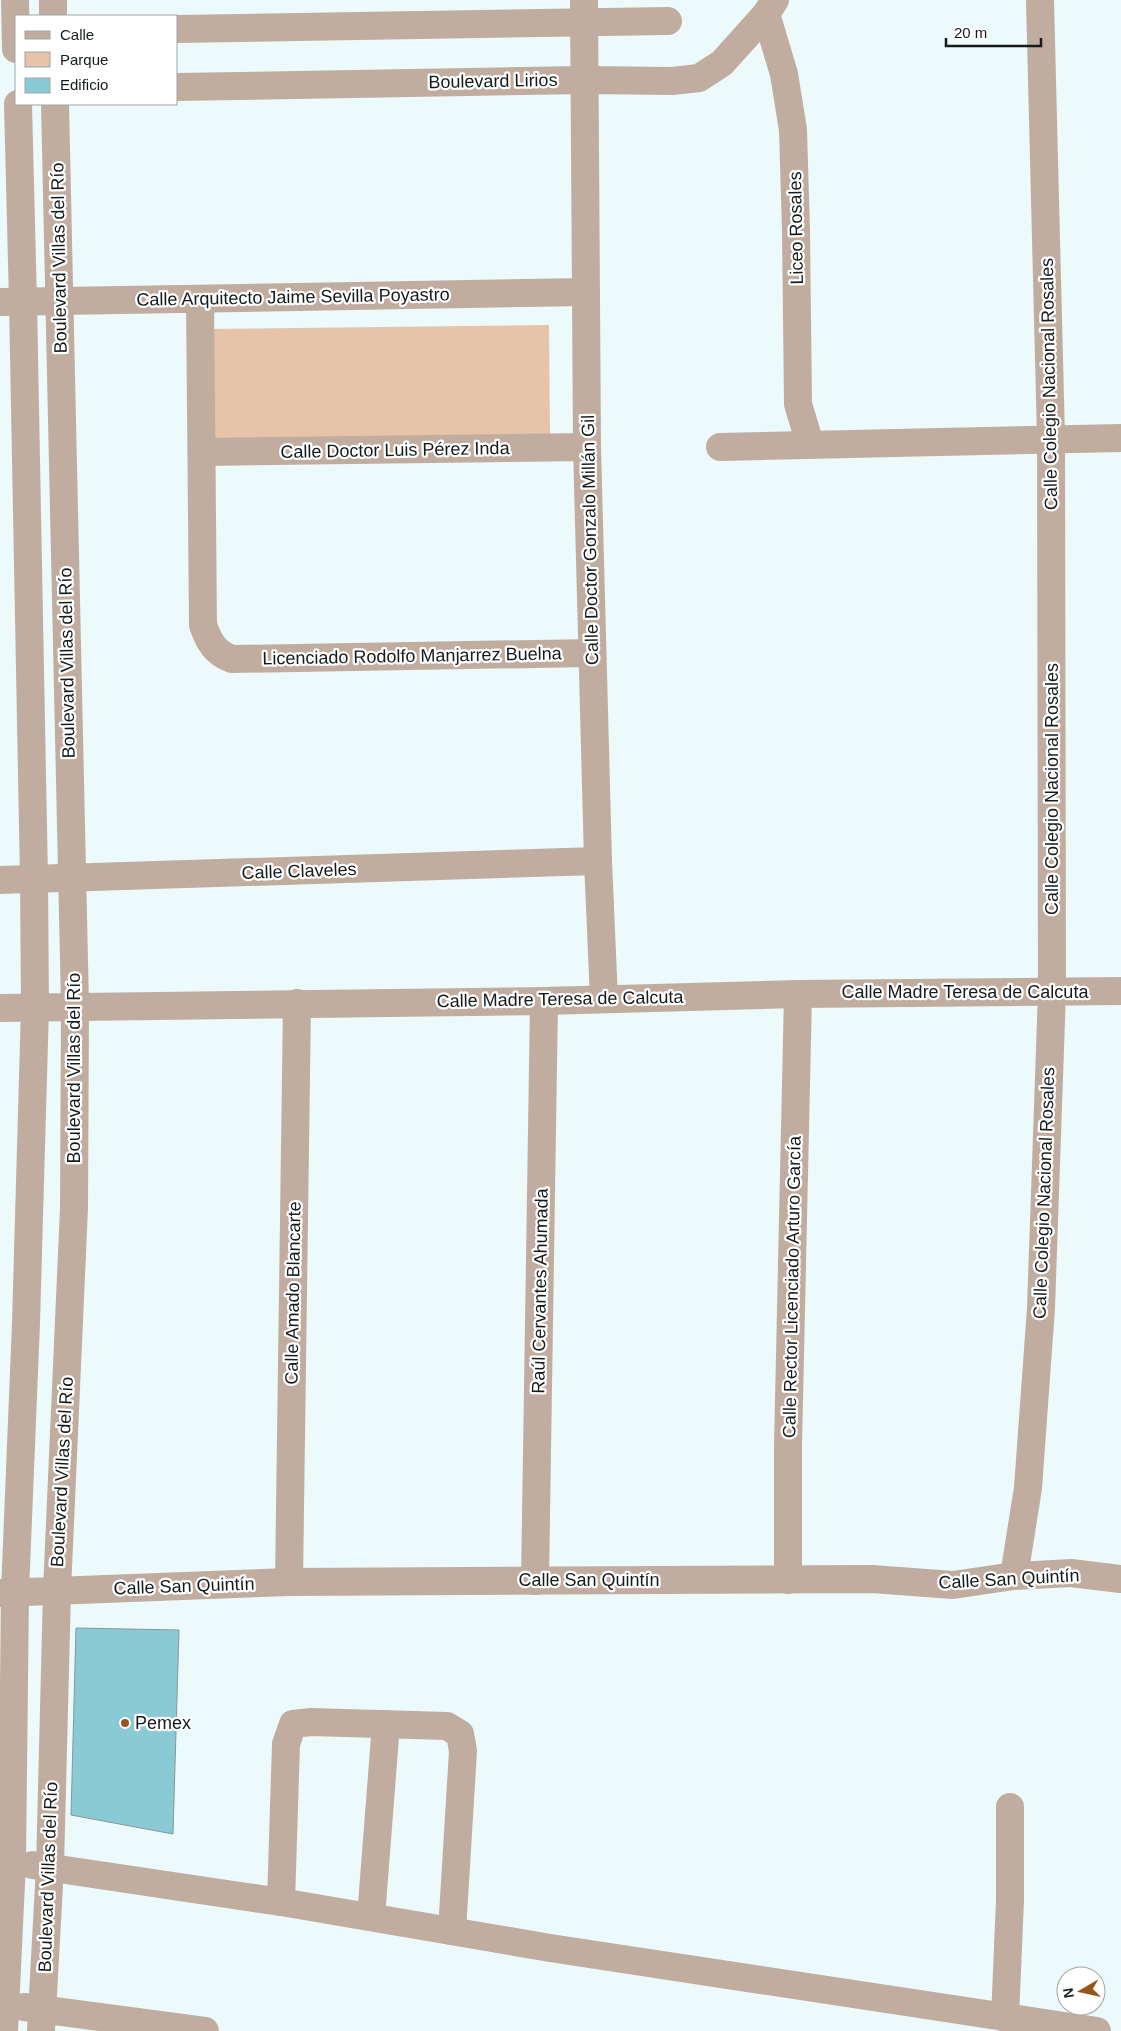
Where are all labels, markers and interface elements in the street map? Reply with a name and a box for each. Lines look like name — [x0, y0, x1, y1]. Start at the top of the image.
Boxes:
legend — [15, 15, 178, 105]
scale bar — [946, 15, 1041, 47]
text: 20 m — [954, 24, 987, 41]
text: Calle — [60, 26, 94, 43]
text: Parque — [60, 51, 108, 68]
street label: Boulevard Lirios — [428, 70, 558, 92]
text: Edificio — [60, 76, 108, 93]
street label: Boulevard Villas del Río — [47, 162, 71, 354]
street label: Liceo Rosales — [785, 171, 807, 285]
street label: Calle Colegio Nacional Rosales — [1037, 258, 1061, 510]
street label: Calle Arquitecto Jaime Sevilla Poyastro — [136, 284, 450, 310]
street label: Calle Doctor Gonzalo Millán Gil — [578, 415, 602, 665]
street label: Calle Doctor Luis Pérez Inda — [280, 438, 511, 462]
street label: Boulevard Villas del Río — [55, 567, 79, 759]
street label: Licenciado Rodolfo Manjarrez Buelna — [262, 643, 563, 669]
street label: Calle Colegio Nacional Rosales — [1042, 663, 1062, 915]
street label: Calle Claveles — [241, 859, 357, 883]
street label: Boulevard Villas del Río — [64, 973, 84, 1163]
street label: Calle Madre Teresa de Calcuta — [842, 982, 1089, 1002]
street label: Calle Madre Teresa de Calcuta — [436, 987, 685, 1011]
street label: Calle Colegio Nacional Rosales — [1030, 1067, 1058, 1319]
street label: Calle Rector Licenciado Arturo García — [779, 1135, 805, 1438]
street label: Raúl Cervantes Ahumada — [528, 1187, 552, 1394]
street label: Calle Amado Blancarte — [281, 1201, 305, 1385]
street label: Boulevard Villas del Río — [47, 1376, 77, 1568]
street label: Calle San Quintín — [938, 1565, 1080, 1593]
street label: Calle San Quintín — [518, 1570, 660, 1590]
street label: Calle San Quintín — [113, 1574, 255, 1598]
place label: Pemex — [135, 1713, 191, 1733]
marker: Pemex — [119, 1717, 131, 1729]
street label: Boulevard Villas del Río — [35, 1781, 61, 1973]
north arrow — [1056, 1966, 1106, 2016]
text: N — [1059, 1987, 1077, 1999]

